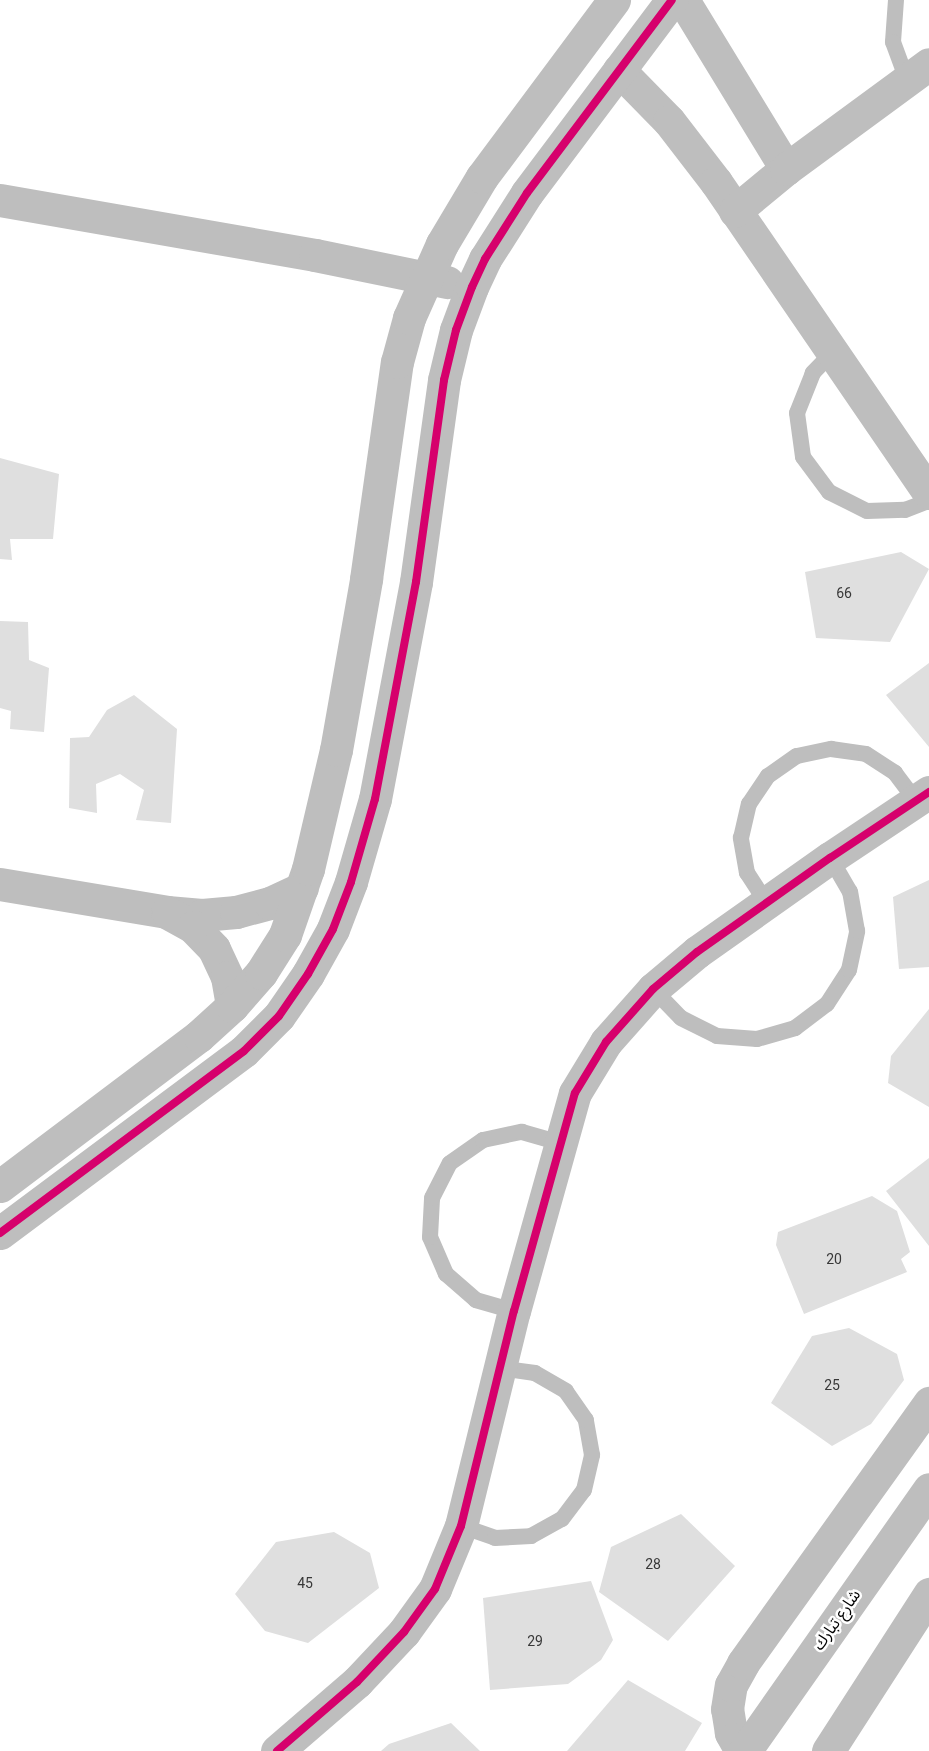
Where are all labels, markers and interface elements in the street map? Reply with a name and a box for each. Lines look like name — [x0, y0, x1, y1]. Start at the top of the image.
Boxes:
house number: 66 — [836, 585, 852, 601]
house number: 20 — [826, 1251, 842, 1267]
house number: 25 — [824, 1377, 840, 1393]
house number: 28 — [645, 1556, 661, 1572]
house number: 45 — [297, 1575, 313, 1591]
street label: شارع تبارك — [809, 1586, 865, 1654]
house number: 29 — [527, 1633, 543, 1649]

